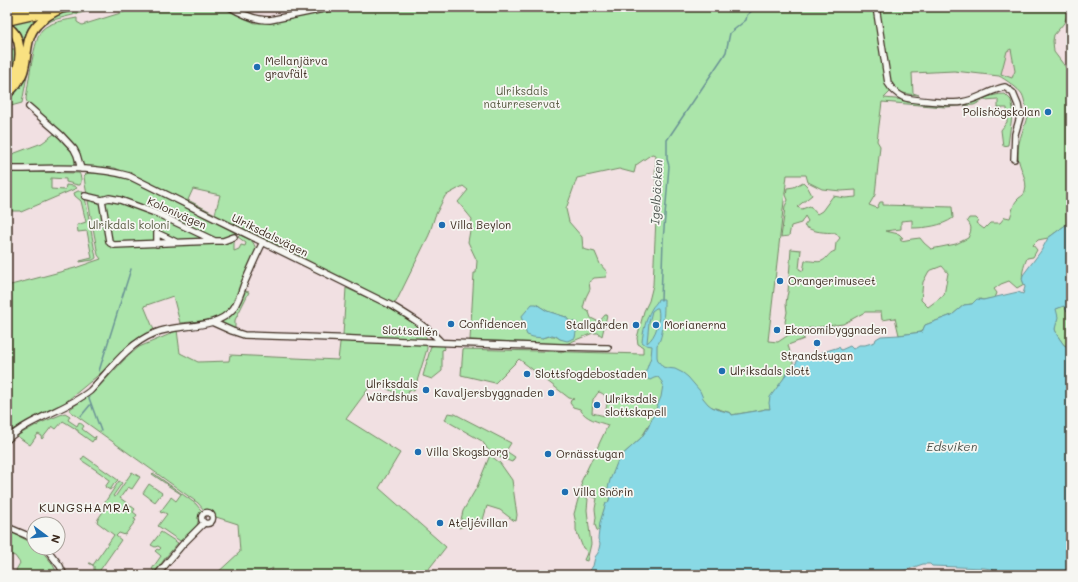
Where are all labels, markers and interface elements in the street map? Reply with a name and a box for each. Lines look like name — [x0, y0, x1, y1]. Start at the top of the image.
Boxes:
place label: Mellanjärva gravfält — [265, 53, 328, 81]
marker: Mellanjärva gravfält — [252, 62, 262, 72]
park label: Ulriksdals naturreservat — [484, 83, 561, 111]
place label: Polishögskolan — [963, 104, 1040, 119]
marker: Polishögskolan — [1043, 107, 1053, 117]
water label: Igelbäcken — [646, 159, 666, 225]
street label: Kolonivägen — [145, 193, 209, 232]
street label: Ulriksdalsvägen — [229, 209, 311, 260]
park label: Ulrikdals koloni — [88, 217, 170, 232]
place label: Villa Beylon — [450, 217, 511, 232]
marker: Villa Beylon — [437, 220, 447, 230]
place label: Orangerimuseet — [788, 273, 876, 288]
marker: Orangerimuseet — [775, 276, 785, 286]
place label: Confidencen — [459, 316, 526, 331]
place label: Stallgården — [566, 317, 628, 332]
place label: Morianerna — [664, 317, 727, 332]
marker: Confidencen — [446, 319, 456, 329]
marker: Stallgården — [631, 320, 641, 330]
marker: Morianerna — [651, 320, 661, 330]
street label: Slottsallén — [382, 322, 438, 339]
place label: Ekonomibyggnaden — [785, 322, 887, 337]
marker: Ekonomibyggnaden — [772, 325, 782, 335]
marker: Strandstugan — [812, 338, 822, 348]
place label: Strandstugan — [781, 348, 853, 363]
place label: Ulriksdals slott — [730, 363, 810, 378]
place label: Slottsfogdebostaden — [535, 366, 647, 381]
marker: Ulriksdals slott — [717, 366, 727, 376]
marker: Slottsfogdebostaden — [522, 369, 532, 379]
place label: Ulriksdals Wärdshus — [366, 376, 418, 404]
marker: Ulriksdals Wärdshus — [421, 385, 431, 395]
place label: Kavaljersbyggnaden — [434, 385, 543, 400]
marker: Kavaljersbyggnaden — [546, 388, 556, 398]
place label: Ulriksdals slottskapell — [605, 391, 666, 419]
marker: Ulriksdals slottskapell — [592, 400, 602, 410]
water label: Edsviken — [927, 438, 978, 454]
place label: Villa Skogsborg — [426, 444, 508, 459]
place label: Ornässtugan — [556, 446, 624, 461]
marker: Villa Skogsborg — [413, 447, 423, 457]
marker: Ornässtugan — [543, 449, 553, 459]
place label: Villa Snörin — [573, 484, 633, 499]
marker: Villa Snörin — [560, 487, 570, 497]
district label: KUNGSHAMRA — [39, 499, 131, 515]
place label: Ateljévillan — [448, 515, 508, 530]
north arrow — [26, 516, 66, 556]
marker: Ateljévillan — [435, 518, 445, 528]
text: N — [48, 533, 64, 545]

